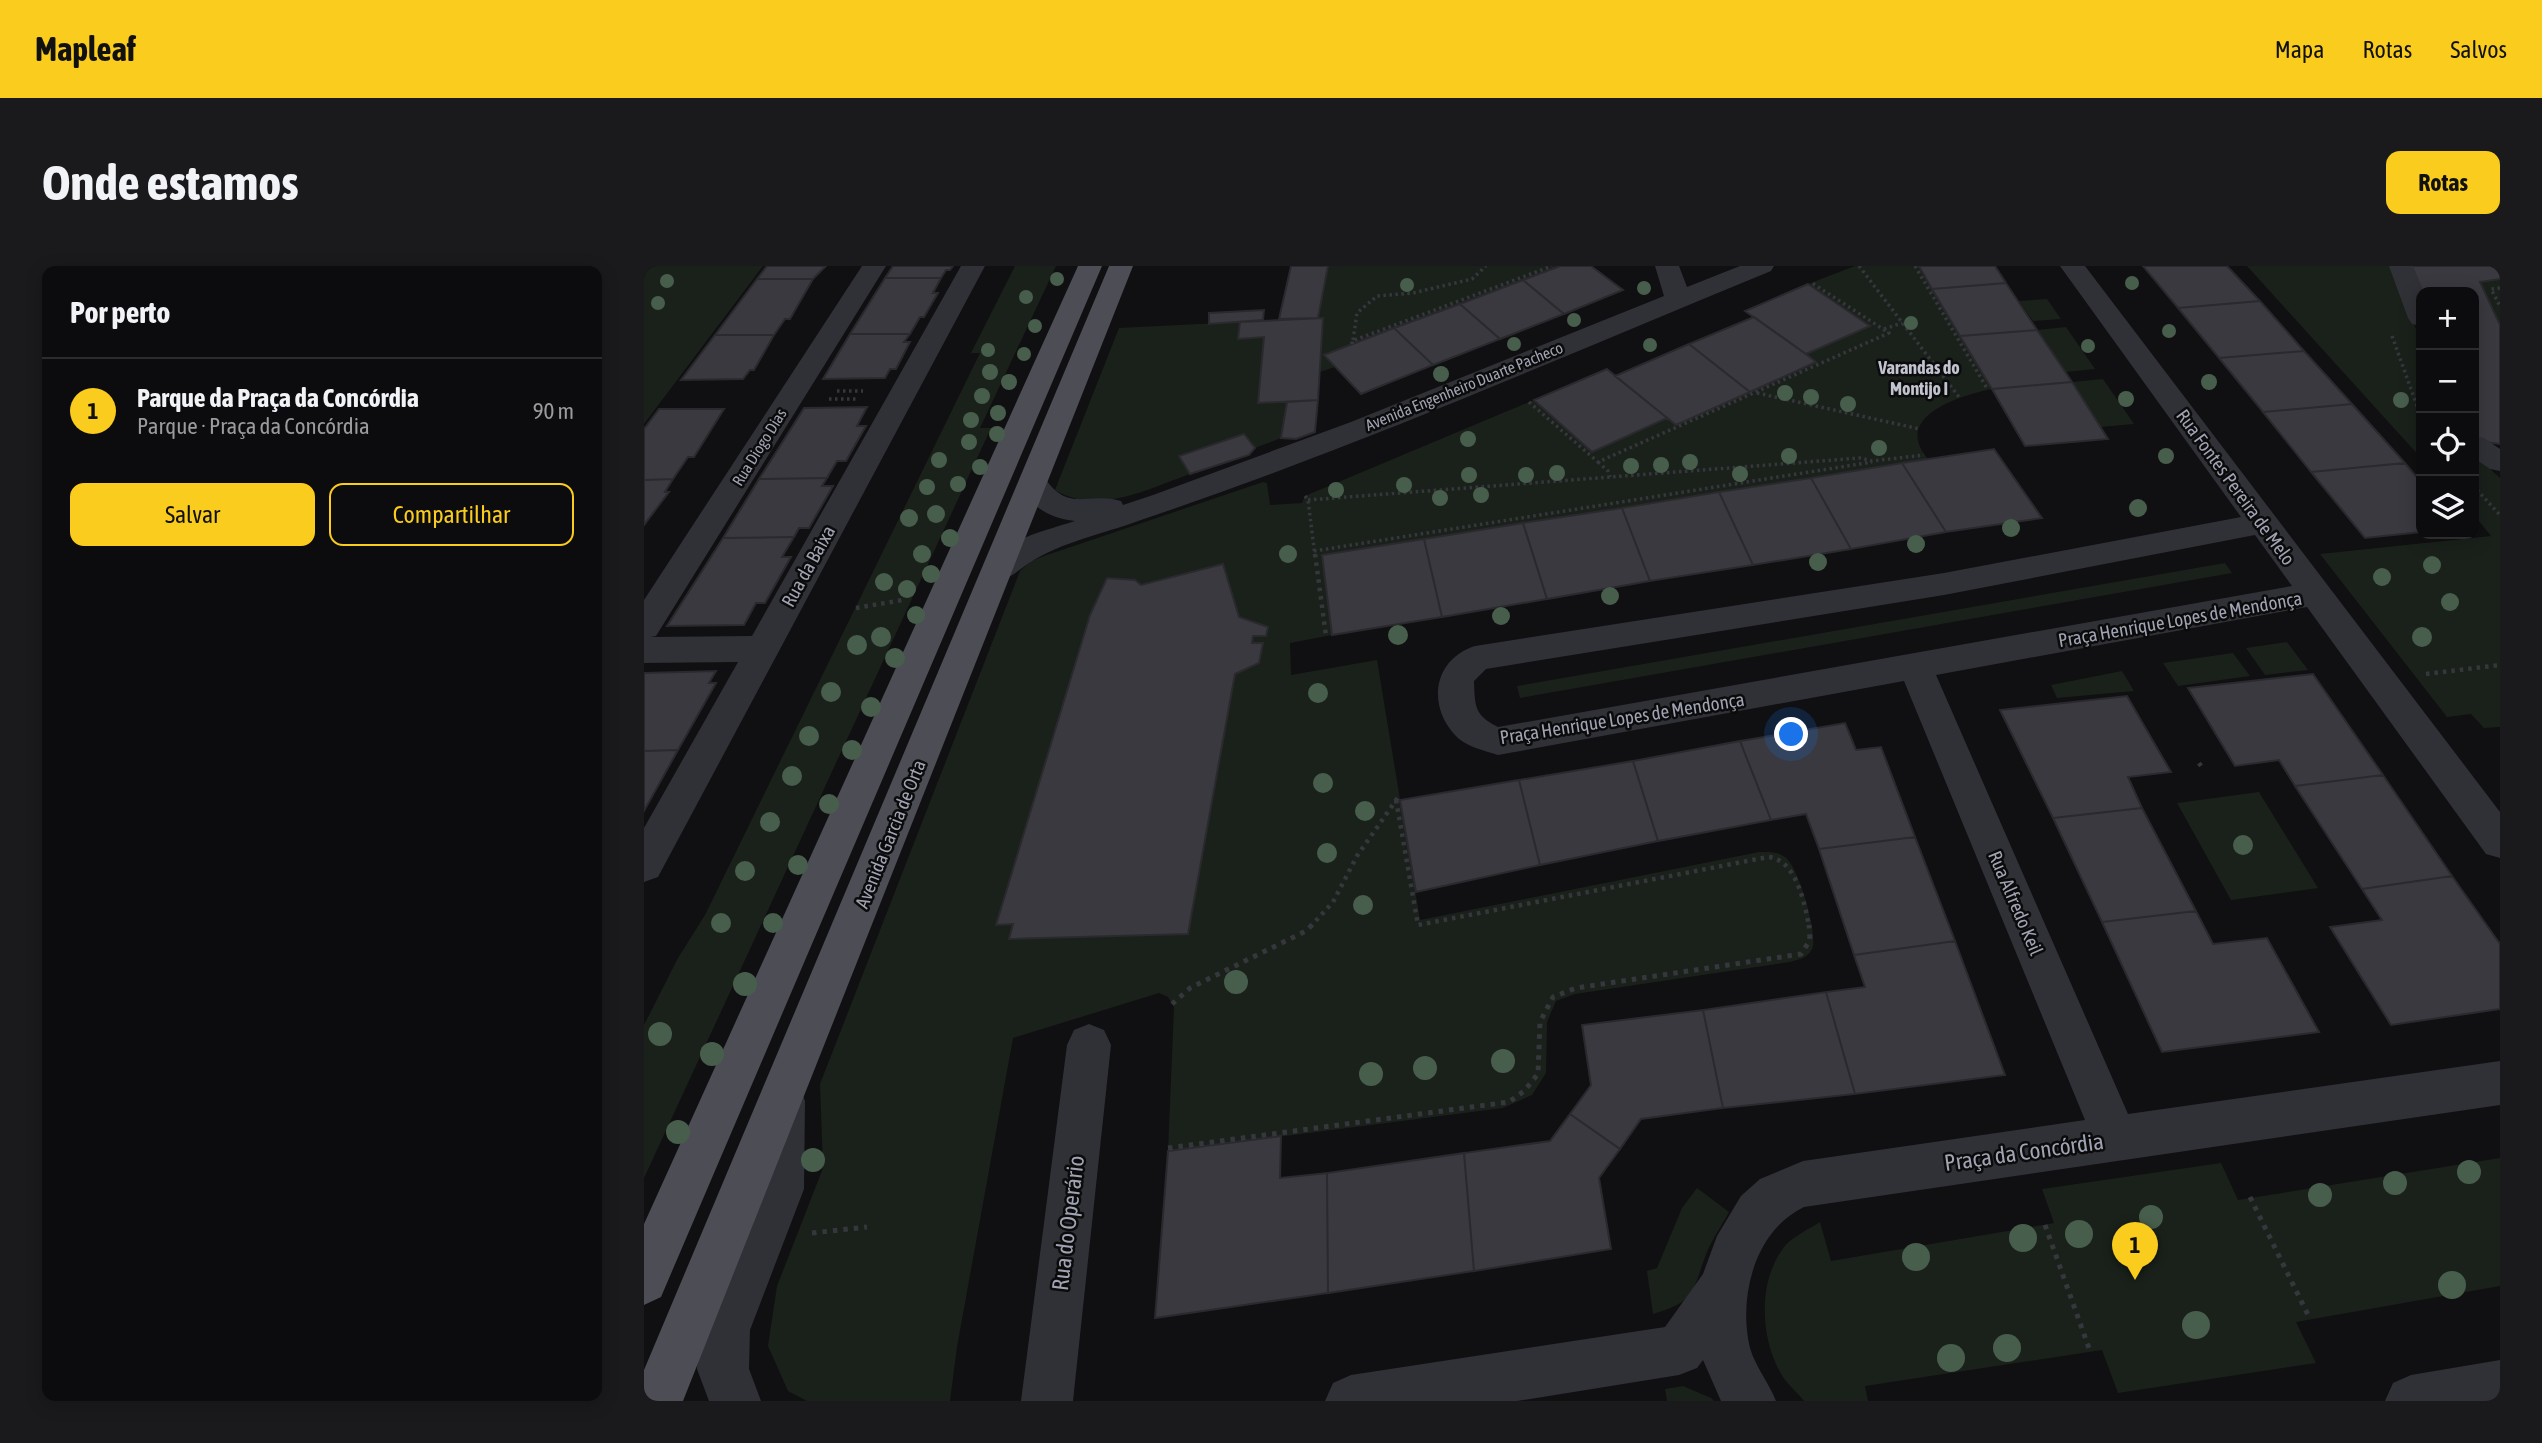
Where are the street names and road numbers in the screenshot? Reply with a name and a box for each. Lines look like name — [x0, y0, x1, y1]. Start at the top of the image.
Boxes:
street label: Avenida Engenheiro Duarte Pacheco — [1363, 338, 1566, 435]
street label: Rua Diogo Dias — [728, 405, 791, 489]
street label: Rua Fontes Pereira de Melo — [2172, 405, 2300, 569]
street label: Rua da Baixa — [777, 522, 839, 610]
street label: Praça Henrique Lopes de Mendonça — [2056, 587, 2304, 651]
street label: Praça Henrique Lopes de Mendonça — [1498, 688, 1746, 748]
street label: Avenida Garcia de Orta — [850, 757, 930, 911]
street label: Rua Alfredo Keil — [1984, 847, 2048, 959]
street label: Praça da Concórdia — [1943, 1128, 2105, 1176]
street label: Rua do Operário — [1047, 1154, 1089, 1292]

